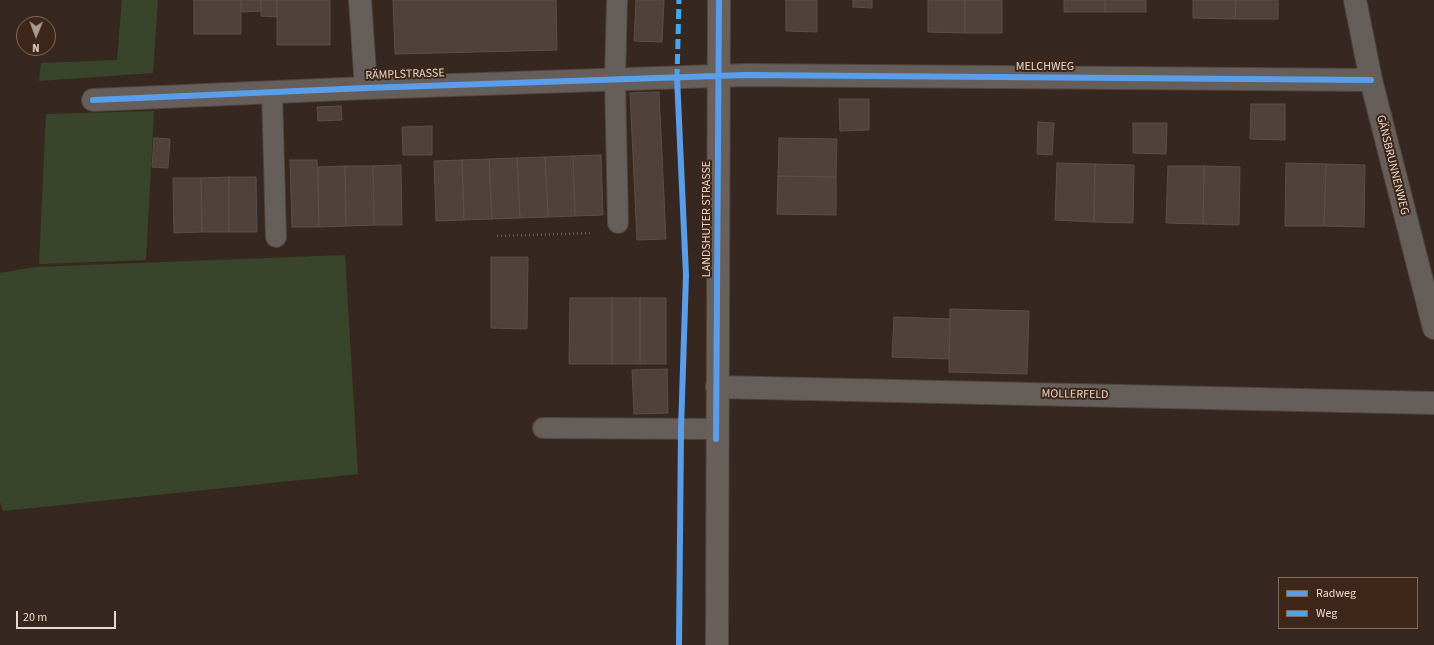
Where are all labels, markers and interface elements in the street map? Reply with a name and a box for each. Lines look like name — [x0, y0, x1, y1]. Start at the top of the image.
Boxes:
north arrow — [16, 16, 56, 56]
text: N — [32, 40, 40, 55]
street label: MELCHWEG — [1016, 60, 1074, 74]
street label: RÄMPLSTRASSE — [365, 66, 445, 84]
street label: GÄNSBRUNNENWEG — [1373, 114, 1411, 216]
street label: LANDSHUTER STRASSE — [700, 161, 714, 277]
street label: MOLLERFELD — [1041, 387, 1109, 403]
legend — [1278, 577, 1418, 629]
text: Radweg — [1316, 585, 1356, 602]
scale bar — [18, 603, 118, 629]
text: Weg — [1316, 605, 1337, 622]
text: 20 m — [23, 609, 47, 626]

